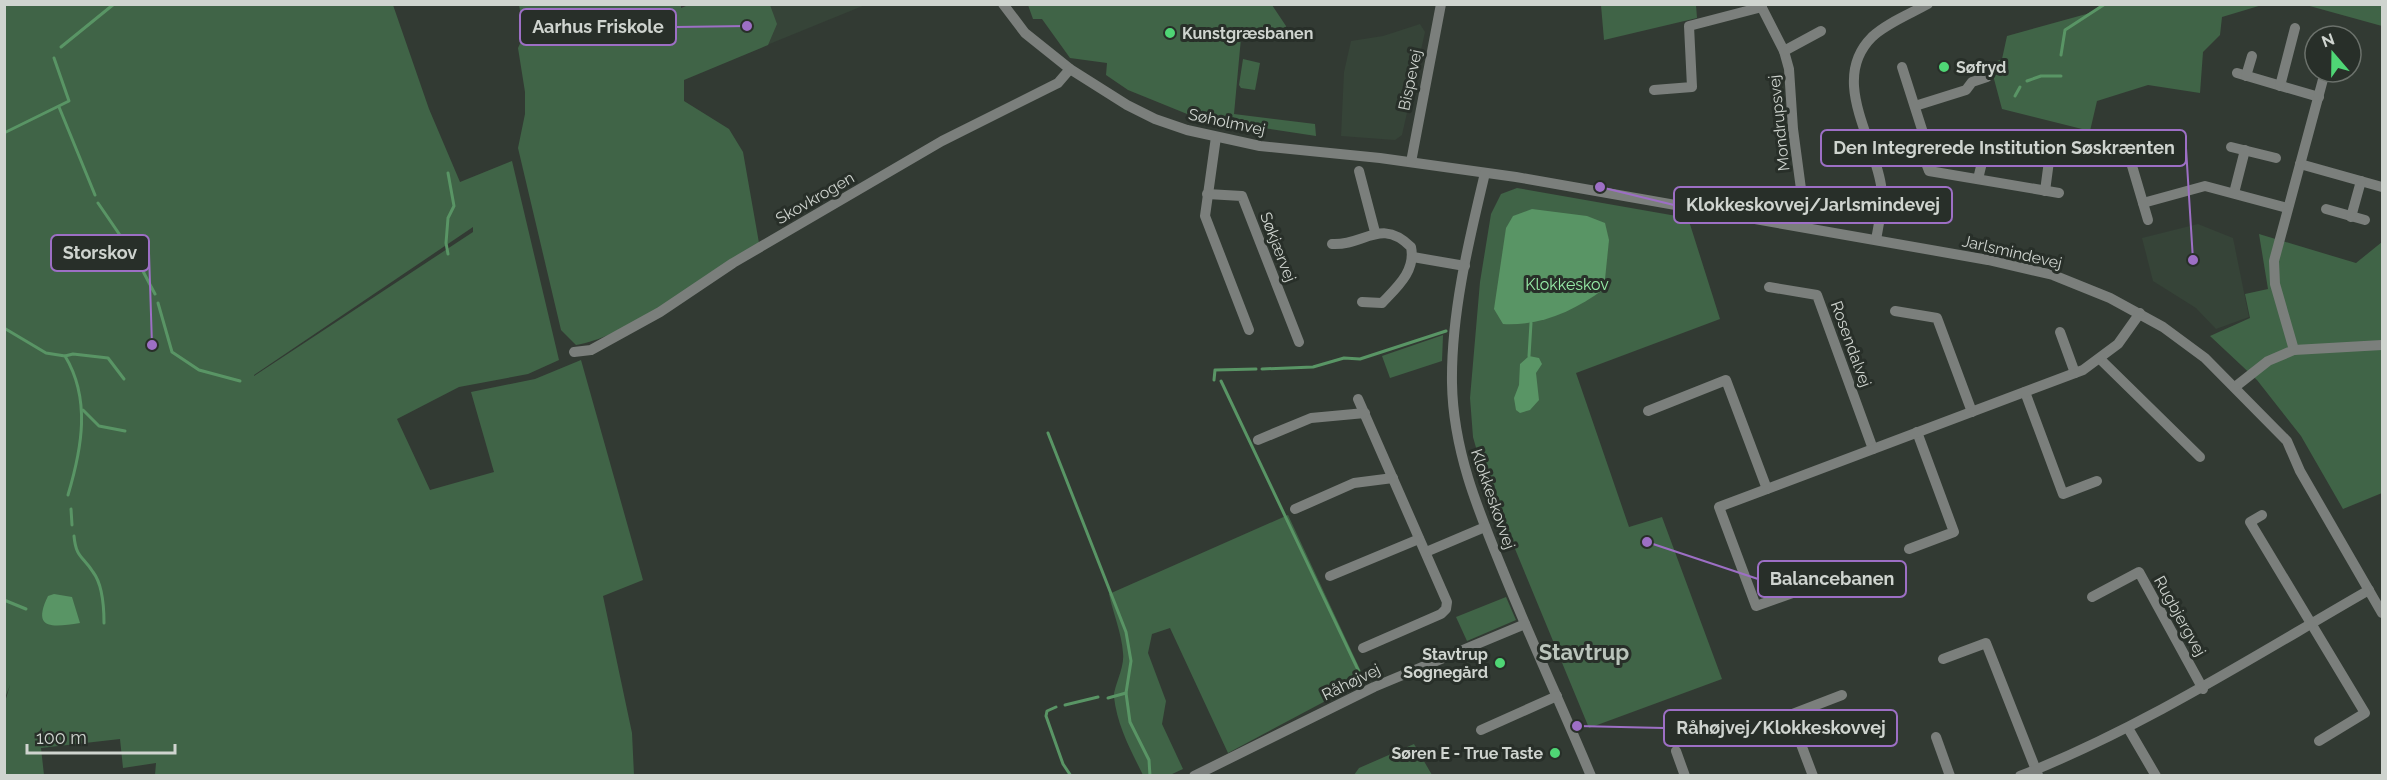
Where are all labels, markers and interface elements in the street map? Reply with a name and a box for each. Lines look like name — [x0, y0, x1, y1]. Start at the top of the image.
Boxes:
callout: Aarhus Friskole — [520, 9, 676, 45]
text: Aarhus Friskole — [532, 16, 664, 37]
place label: Kunstgræsbanen — [1182, 24, 1313, 43]
north arrow — [2303, 24, 2363, 84]
marker: Kunstgræsbanen — [1163, 26, 1177, 40]
text: N — [2319, 29, 2337, 51]
street label: Bispevej — [1394, 48, 1426, 112]
place label: Søfryd — [1956, 58, 2006, 77]
marker: Søfryd — [1937, 60, 1951, 74]
street label: Mondrupsvej — [1765, 74, 1793, 172]
street label: Søholmvej — [1187, 105, 1267, 139]
callout: Den Integrerede Institution Søskrænten — [1821, 130, 2186, 166]
text: Den Integrerede Institution Søskrænten — [1833, 137, 2175, 158]
street label: Skovkrogen — [772, 168, 858, 228]
callout: Klokkeskovvej/Jarlsmindevej — [1674, 187, 1952, 223]
text: Klokkeskovvej/Jarlsmindevej — [1686, 194, 1940, 215]
street label: Søkjærvej — [1256, 209, 1300, 285]
street label: Jarlsmindevej — [1960, 231, 2064, 273]
callout: Storskov — [51, 235, 149, 271]
text: Storskov — [63, 242, 137, 263]
park label: Klokkeskov — [1525, 275, 1609, 294]
street label: Rosendalvej — [1827, 298, 1875, 390]
street label: Klokkeskovvej — [1467, 446, 1519, 552]
callout: Balancebanen — [1758, 561, 1906, 597]
text: Balancebanen — [1770, 568, 1894, 589]
street label: Rugbjergvej — [2150, 572, 2210, 660]
district label: Stavtrup — [1539, 639, 1629, 665]
place label: Stavtrup Sognegård — [1403, 645, 1488, 682]
marker: Stavtrup Sognegård — [1493, 656, 1507, 670]
street label: Råhøjvej — [1319, 660, 1383, 704]
callout: Råhøjvej/Klokkeskovvej — [1664, 710, 1897, 746]
scale bar — [27, 717, 176, 755]
text: Råhøjvej/Klokkeskovvej — [1676, 717, 1886, 738]
text: 100 m — [36, 727, 87, 748]
place label: Søren E - True Taste — [1391, 744, 1543, 763]
marker: Søren E - True Taste — [1548, 746, 1562, 760]

